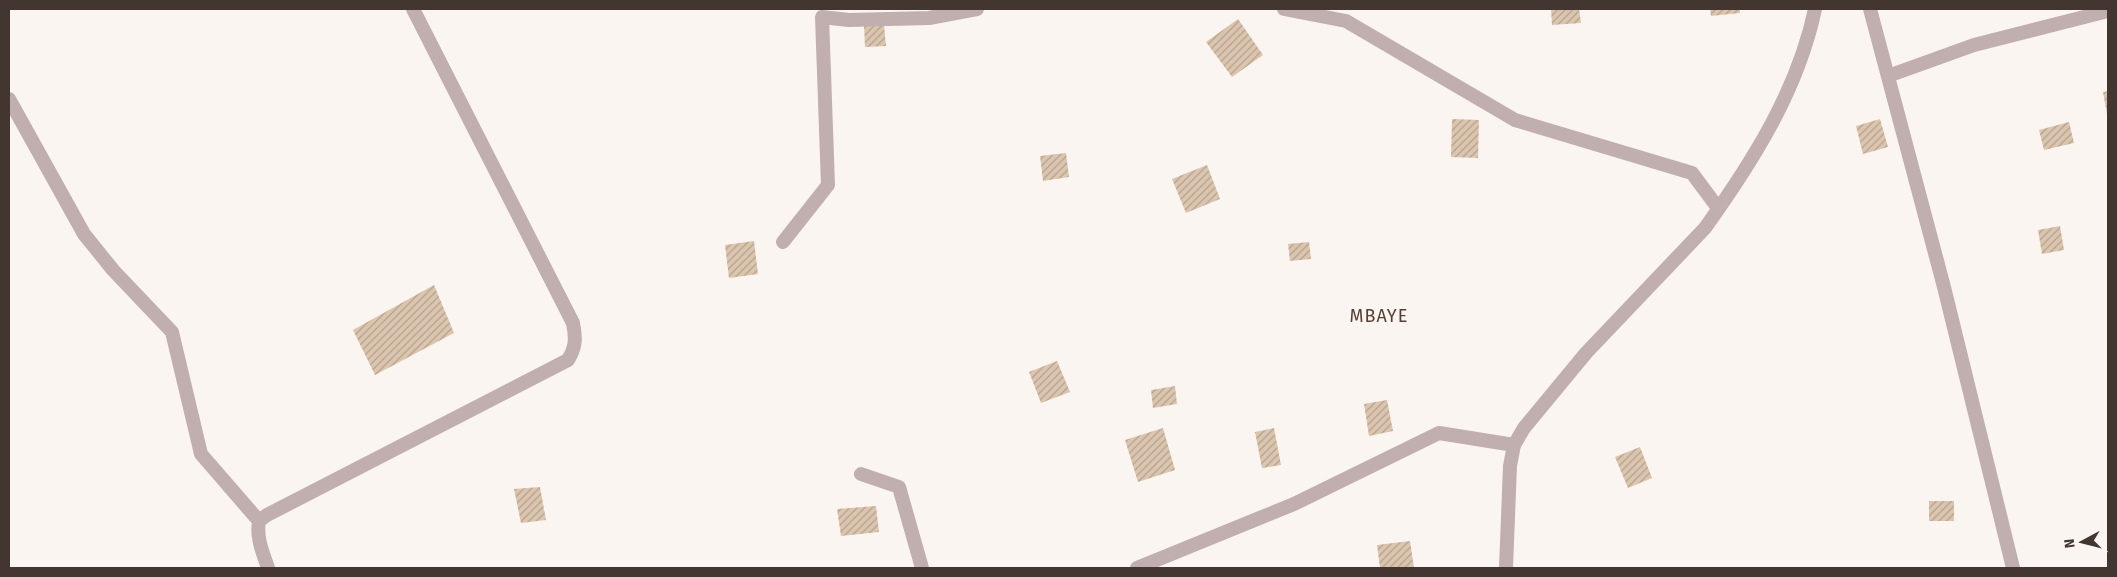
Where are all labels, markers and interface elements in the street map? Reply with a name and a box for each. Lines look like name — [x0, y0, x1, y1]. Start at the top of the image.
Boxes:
district label: MBAYE — [1350, 305, 1408, 327]
north arrow — [2057, 517, 2107, 567]
text: N — [2061, 538, 2079, 549]

